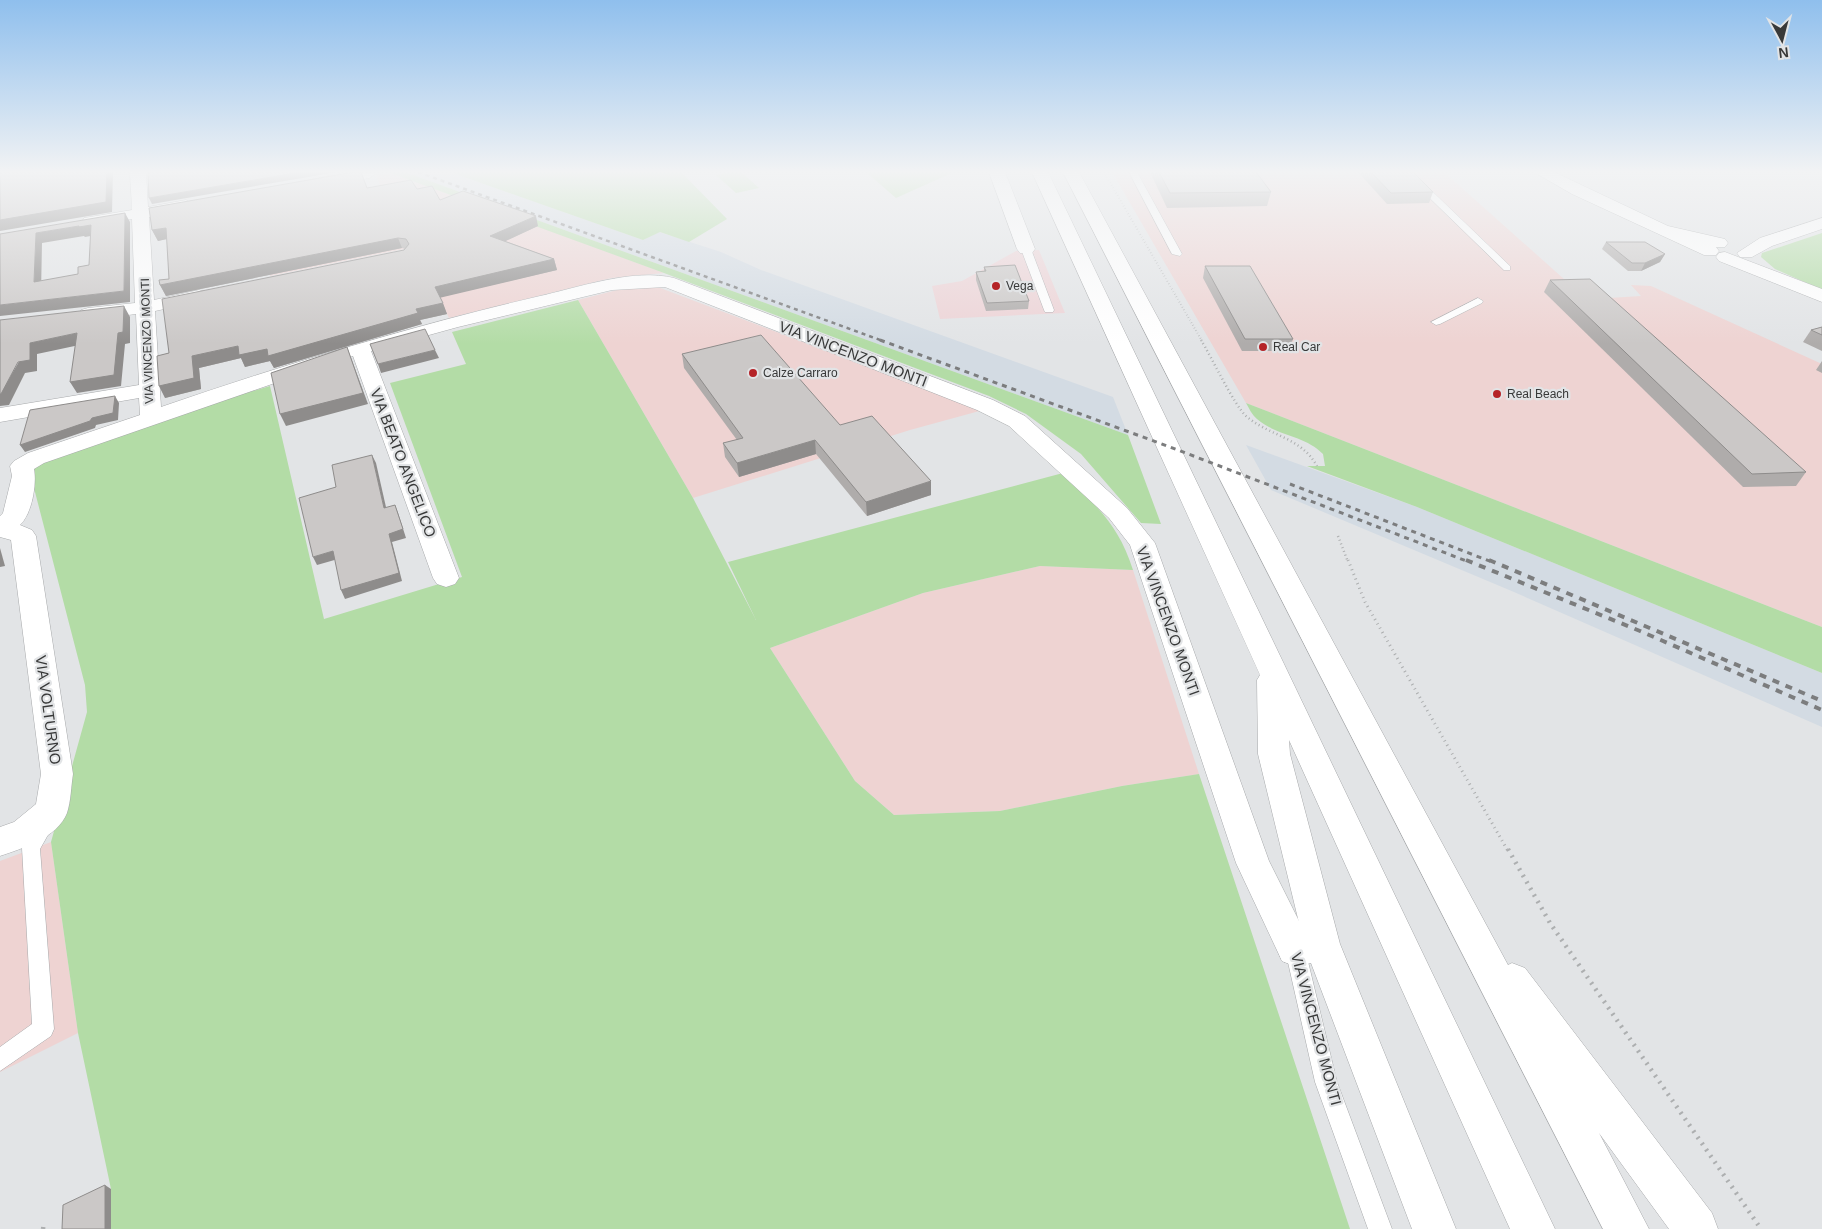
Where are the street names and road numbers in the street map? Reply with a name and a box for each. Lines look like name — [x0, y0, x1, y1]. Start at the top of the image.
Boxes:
street label: VIA VINCENZO MONTI — [138, 278, 156, 404]
street label: VIA VINCENZO MONTI — [777, 317, 930, 390]
street label: VIA BEATO ANGELICO — [367, 386, 440, 540]
street label: VIA VINCENZO MONTI — [1134, 544, 1203, 698]
street label: VIA VOLTURNO — [32, 654, 65, 765]
street label: VIA VINCENZO MONTI — [1288, 951, 1345, 1107]

